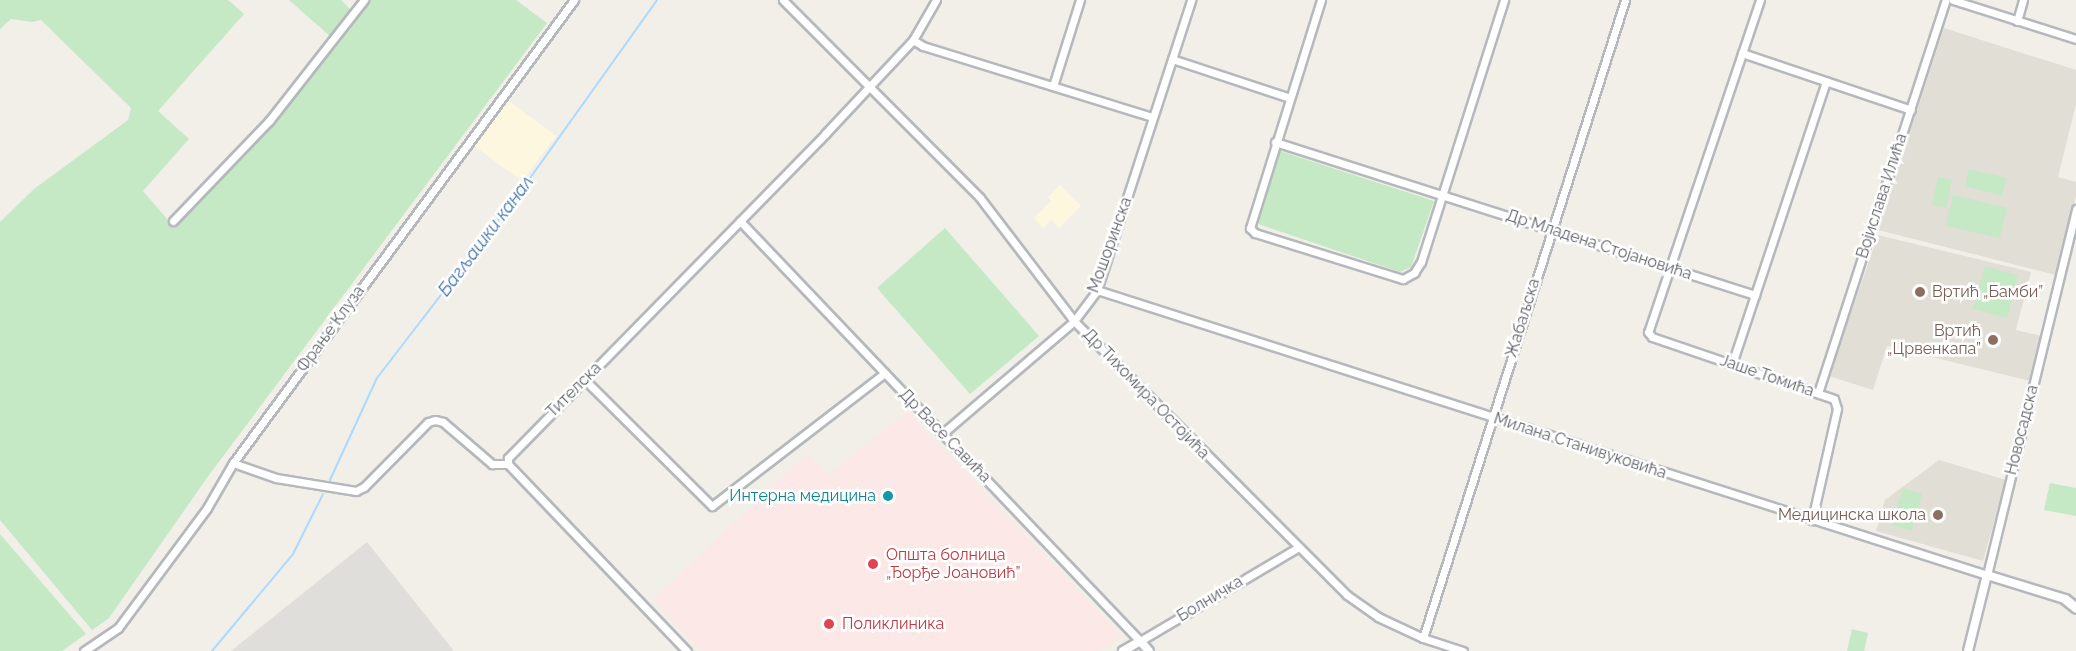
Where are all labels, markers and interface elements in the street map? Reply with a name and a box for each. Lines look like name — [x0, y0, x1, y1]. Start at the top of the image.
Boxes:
street label: Војислава Илића — [1853, 131, 1911, 261]
water label: Багљашки канал — [434, 171, 538, 301]
street label: Мошоринска — [1084, 195, 1136, 295]
street label: Др Младена Стојановића — [1504, 206, 1694, 284]
street label: Жабаљска — [1502, 276, 1544, 360]
street label: Фрање Клуза — [293, 282, 369, 376]
place label: Вртић „Бамби” — [1932, 282, 2043, 302]
marker: Вртић „Бамби” — [1913, 285, 1927, 299]
place label: Вртић „Црвенкапа” — [1887, 321, 1981, 359]
street label: Др Тихомира Остојића — [1079, 325, 1213, 463]
marker: Вртић „Црвенкапа” — [1986, 333, 2000, 347]
street label: Јаше Томића — [1717, 351, 1817, 401]
street label: Тителска — [543, 359, 605, 421]
street label: Новосадска — [2002, 383, 2042, 477]
street label: Др Васе Савића — [895, 385, 995, 487]
street label: Милана Станивуковића — [1491, 409, 1669, 483]
place label: Интерна медицина — [729, 486, 876, 506]
marker: Интерна медицина — [881, 489, 895, 503]
place label: Медицинска школа — [1778, 505, 1926, 525]
marker: Медицинска школа — [1931, 508, 1945, 522]
place label: Општа болница „Ђорђе Јоановић” — [886, 545, 1021, 583]
marker: Општа болница „Ђорђе Јоановић” — [864, 555, 882, 573]
street label: Болничка — [1174, 572, 1246, 626]
place label: Поликлиника — [842, 614, 944, 634]
marker: Поликлиника — [820, 615, 838, 633]

